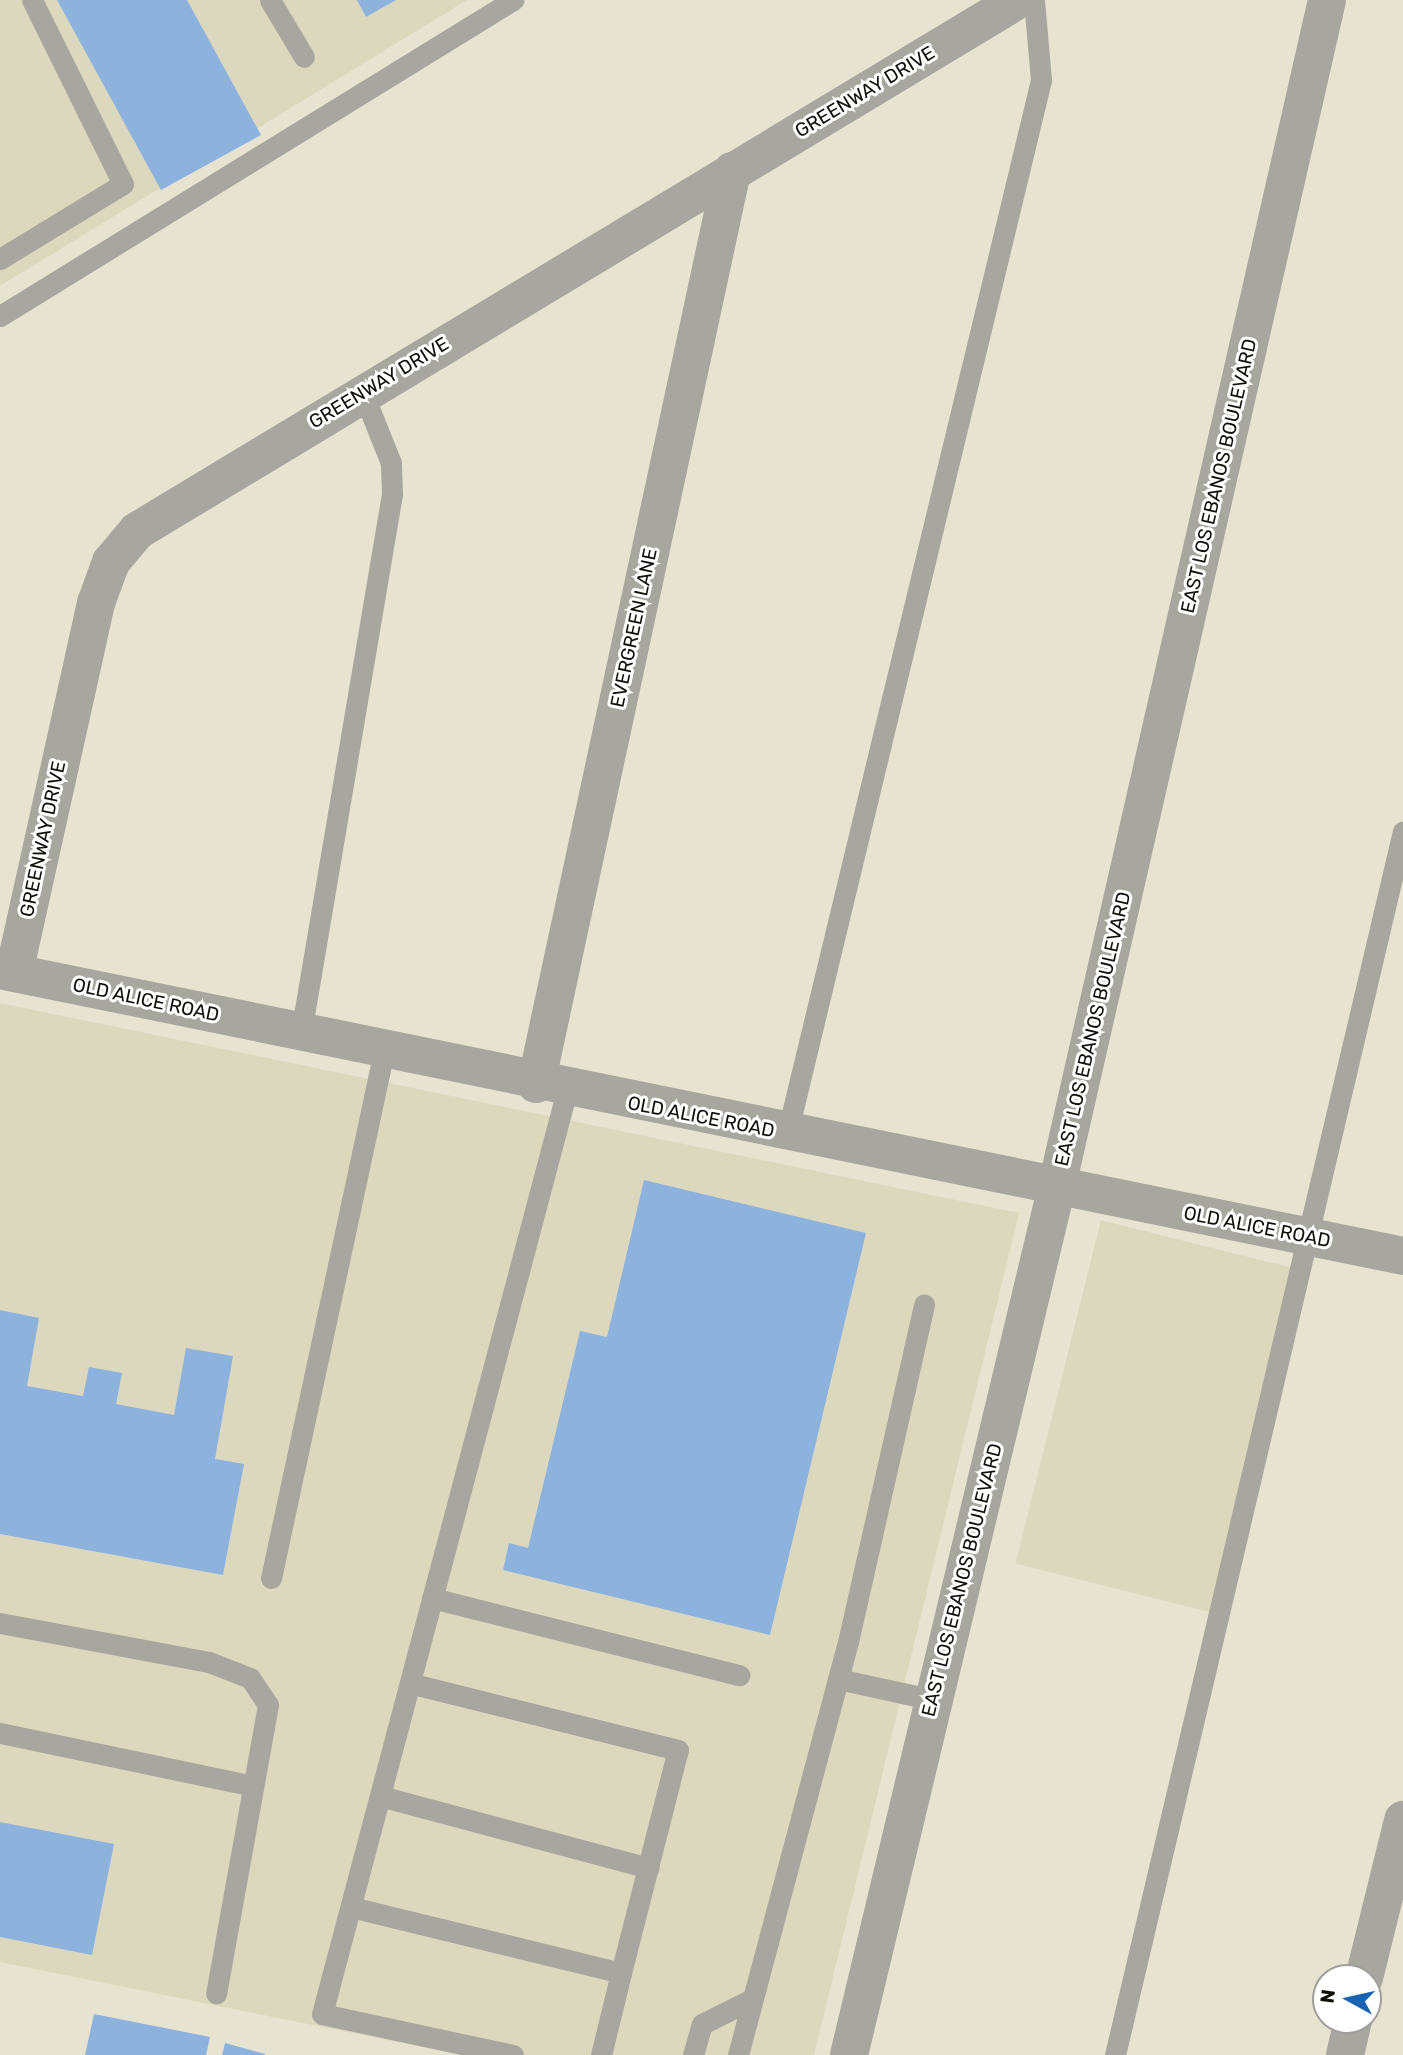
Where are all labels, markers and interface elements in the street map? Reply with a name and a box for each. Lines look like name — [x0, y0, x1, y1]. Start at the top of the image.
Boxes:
street label: GREENWAY DRIVE — [791, 41, 939, 143]
street label: GREENWAY DRIVE — [305, 332, 453, 434]
street label: EAST LOS EBANOS BOULEVARD — [1176, 336, 1262, 616]
street label: EVERGREEN LANE — [606, 546, 662, 710]
street label: GREENWAY DRIVE — [15, 759, 71, 919]
street label: EAST LOS EBANOS BOULEVARD — [1050, 889, 1136, 1169]
street label: OLD ALICE ROAD — [70, 973, 222, 1027]
street label: OLD ALICE ROAD — [625, 1092, 777, 1142]
street label: OLD ALICE ROAD — [1181, 1202, 1333, 1252]
street label: EAST LOS EBANOS BOULEVARD — [917, 1441, 1007, 1719]
north arrow — [1312, 1964, 1382, 2034]
text: N — [1315, 1988, 1340, 2005]

